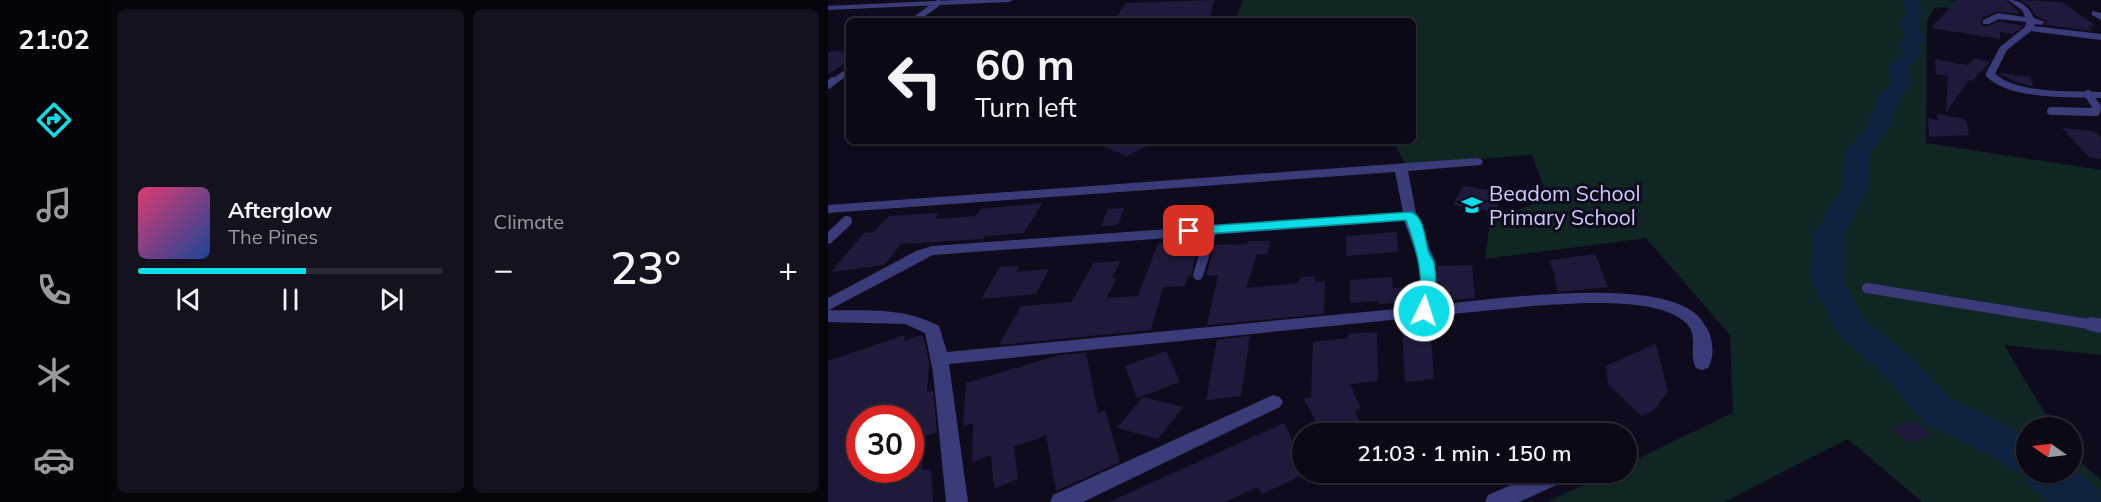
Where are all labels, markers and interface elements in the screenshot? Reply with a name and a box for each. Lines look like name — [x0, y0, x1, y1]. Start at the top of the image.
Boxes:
text: 21:02 — [18, 22, 90, 56]
text: 60 m — [975, 38, 1075, 91]
icon: left — [876, 42, 954, 120]
text: Turn left — [975, 90, 1077, 124]
icon: directions — [33, 99, 75, 141]
place label: Beadom School Primary School — [1489, 180, 1641, 230]
icon: music — [33, 184, 75, 226]
school or university icon: Beadom School Primary School — [1460, 193, 1484, 217]
text: Afterglow — [228, 196, 332, 224]
pin — [1163, 205, 1214, 256]
text: Climate — [494, 209, 564, 234]
icon: arrive — [1172, 214, 1205, 247]
text: The Pines — [228, 224, 318, 249]
text: 23° — [610, 239, 681, 295]
text: − — [494, 248, 513, 289]
text: + — [778, 248, 798, 289]
icon: phone — [33, 269, 75, 311]
position arrow — [1392, 279, 1456, 343]
icon: previous — [172, 283, 205, 316]
icon: pause — [274, 283, 307, 316]
icon: next — [375, 283, 408, 316]
icon: climate — [33, 354, 75, 396]
speed limit sign: 30 — [846, 405, 924, 483]
north arrow — [2016, 417, 2082, 483]
map controls — [2016, 417, 2082, 483]
icon: car — [33, 439, 75, 481]
text: 21:03 · 1 min · 150 m — [1357, 439, 1572, 467]

